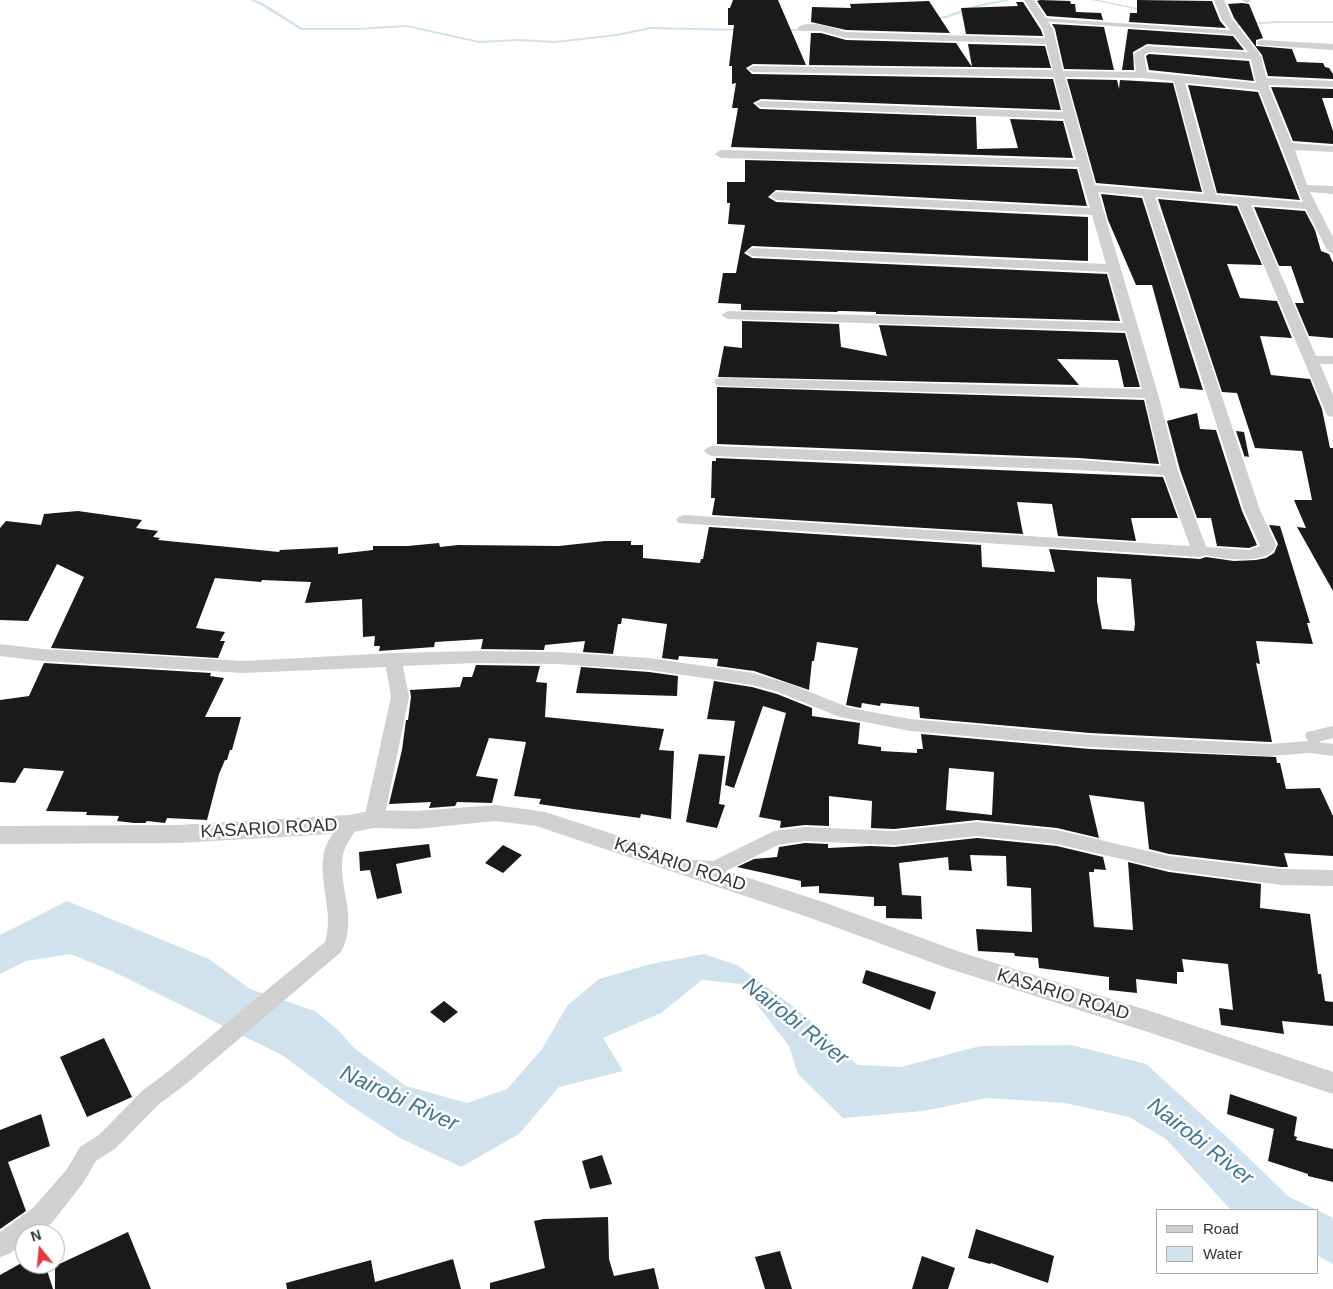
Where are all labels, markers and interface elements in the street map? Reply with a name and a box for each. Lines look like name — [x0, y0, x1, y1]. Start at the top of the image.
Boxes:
street label: KASARIO ROAD — [200, 815, 338, 843]
street label: KASARIO ROAD — [612, 834, 748, 896]
street label: KASARIO ROAD — [994, 965, 1132, 1025]
water label: Nairobi River — [737, 972, 853, 1072]
water label: Nairobi River — [336, 1060, 462, 1138]
water label: Nairobi River — [1142, 1092, 1258, 1192]
legend — [1156, 1209, 1318, 1274]
text: Road — [1203, 1220, 1239, 1237]
north arrow — [15, 1224, 65, 1274]
text: N — [29, 1226, 43, 1245]
text: Water — [1203, 1245, 1242, 1262]

